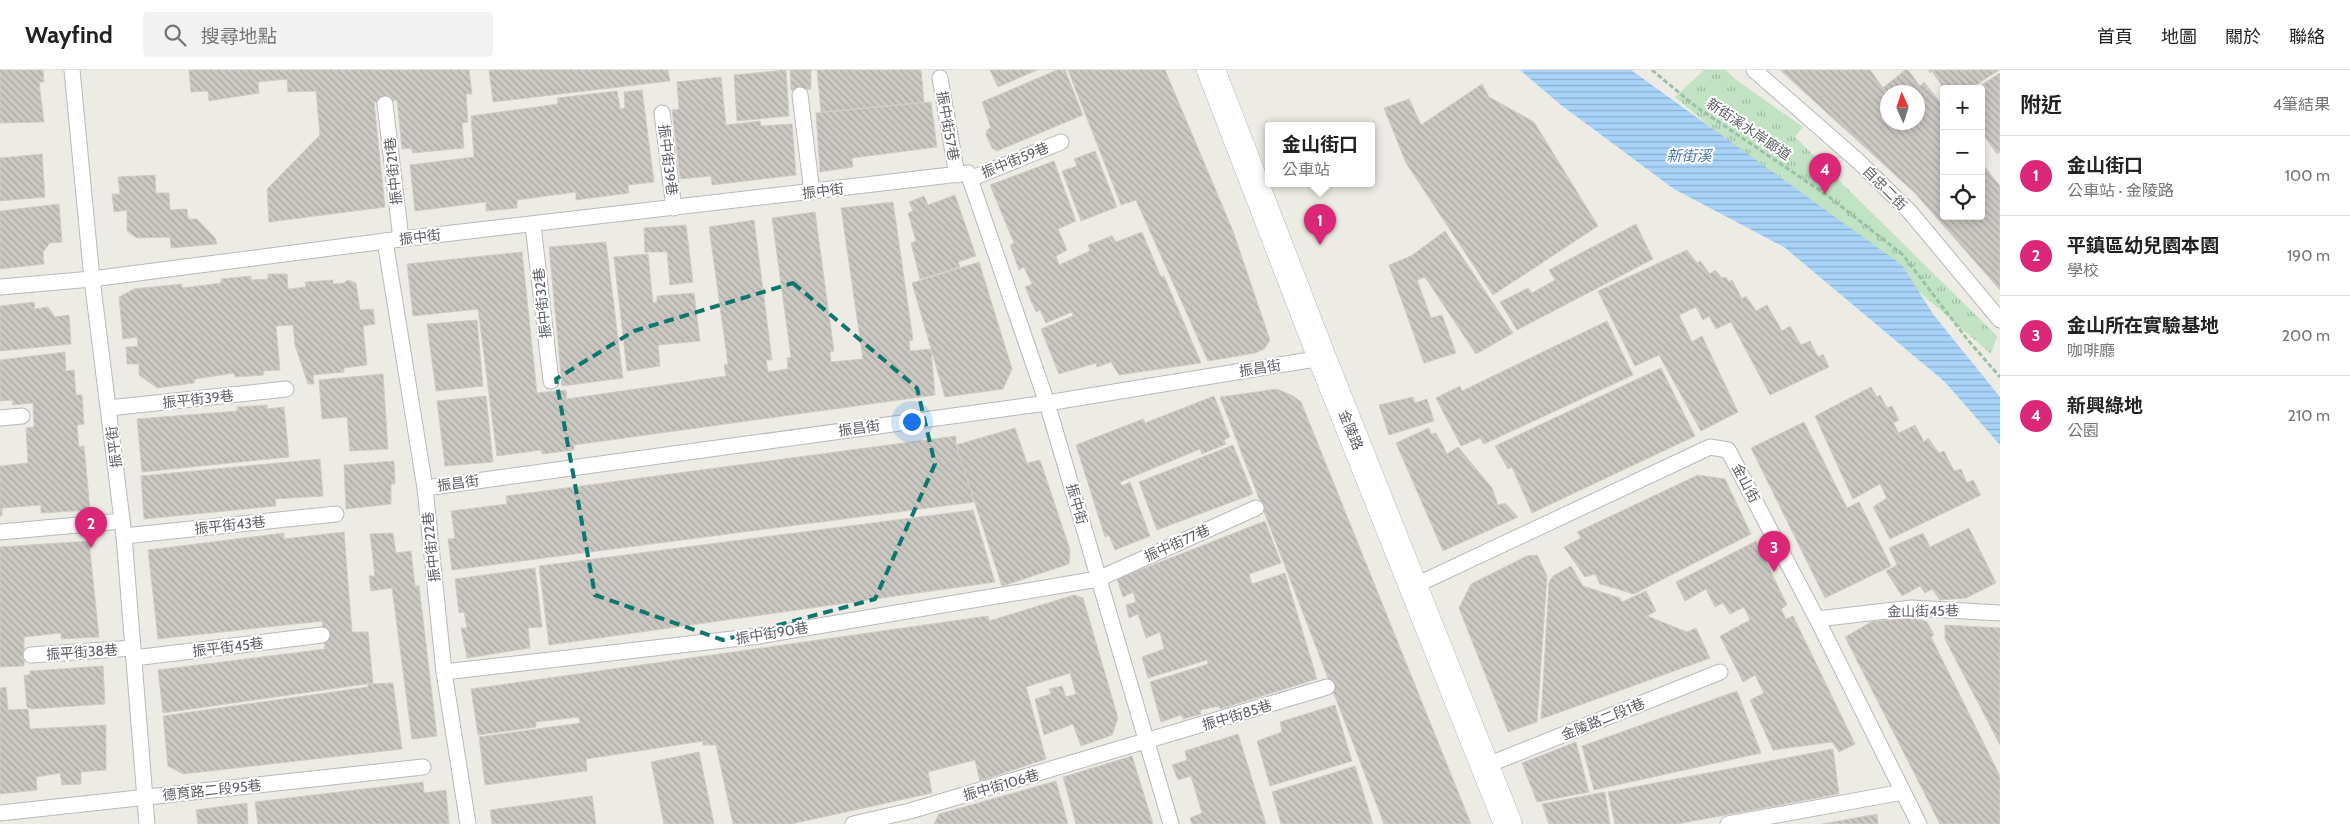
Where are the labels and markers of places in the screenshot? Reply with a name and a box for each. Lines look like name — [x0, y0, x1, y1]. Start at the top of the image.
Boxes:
pin: 4 — [1809, 153, 1841, 194]
pin: 1 — [1304, 204, 1336, 245]
pin: 2 — [75, 507, 107, 548]
pin: 3 — [1758, 531, 1790, 572]

